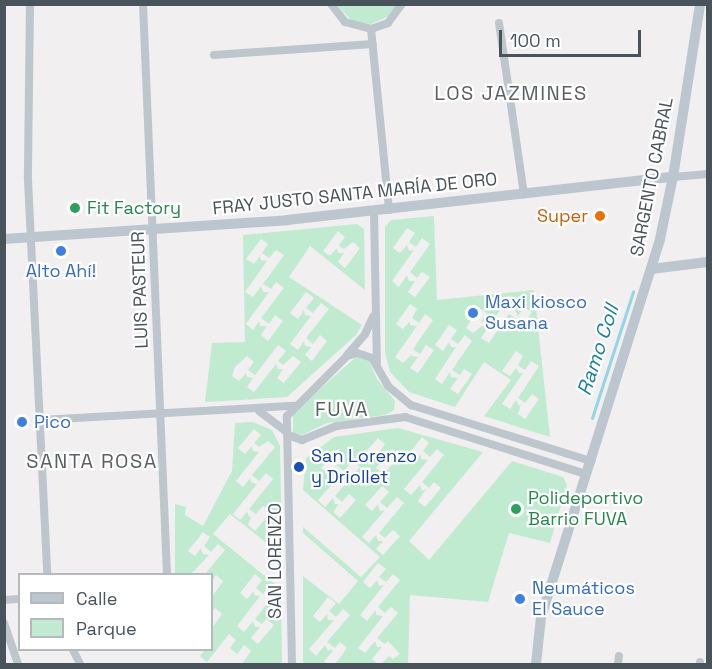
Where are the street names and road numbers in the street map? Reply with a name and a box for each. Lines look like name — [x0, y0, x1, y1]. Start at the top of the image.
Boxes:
street label: SARGENTO CABRAL — [626, 96, 678, 258]
street label: FRAY JUSTO SANTA MARÍA DE ORO — [211, 168, 499, 220]
street label: LUIS PASTEUR — [127, 231, 153, 349]
street label: SAN LORENZO — [264, 503, 286, 619]

